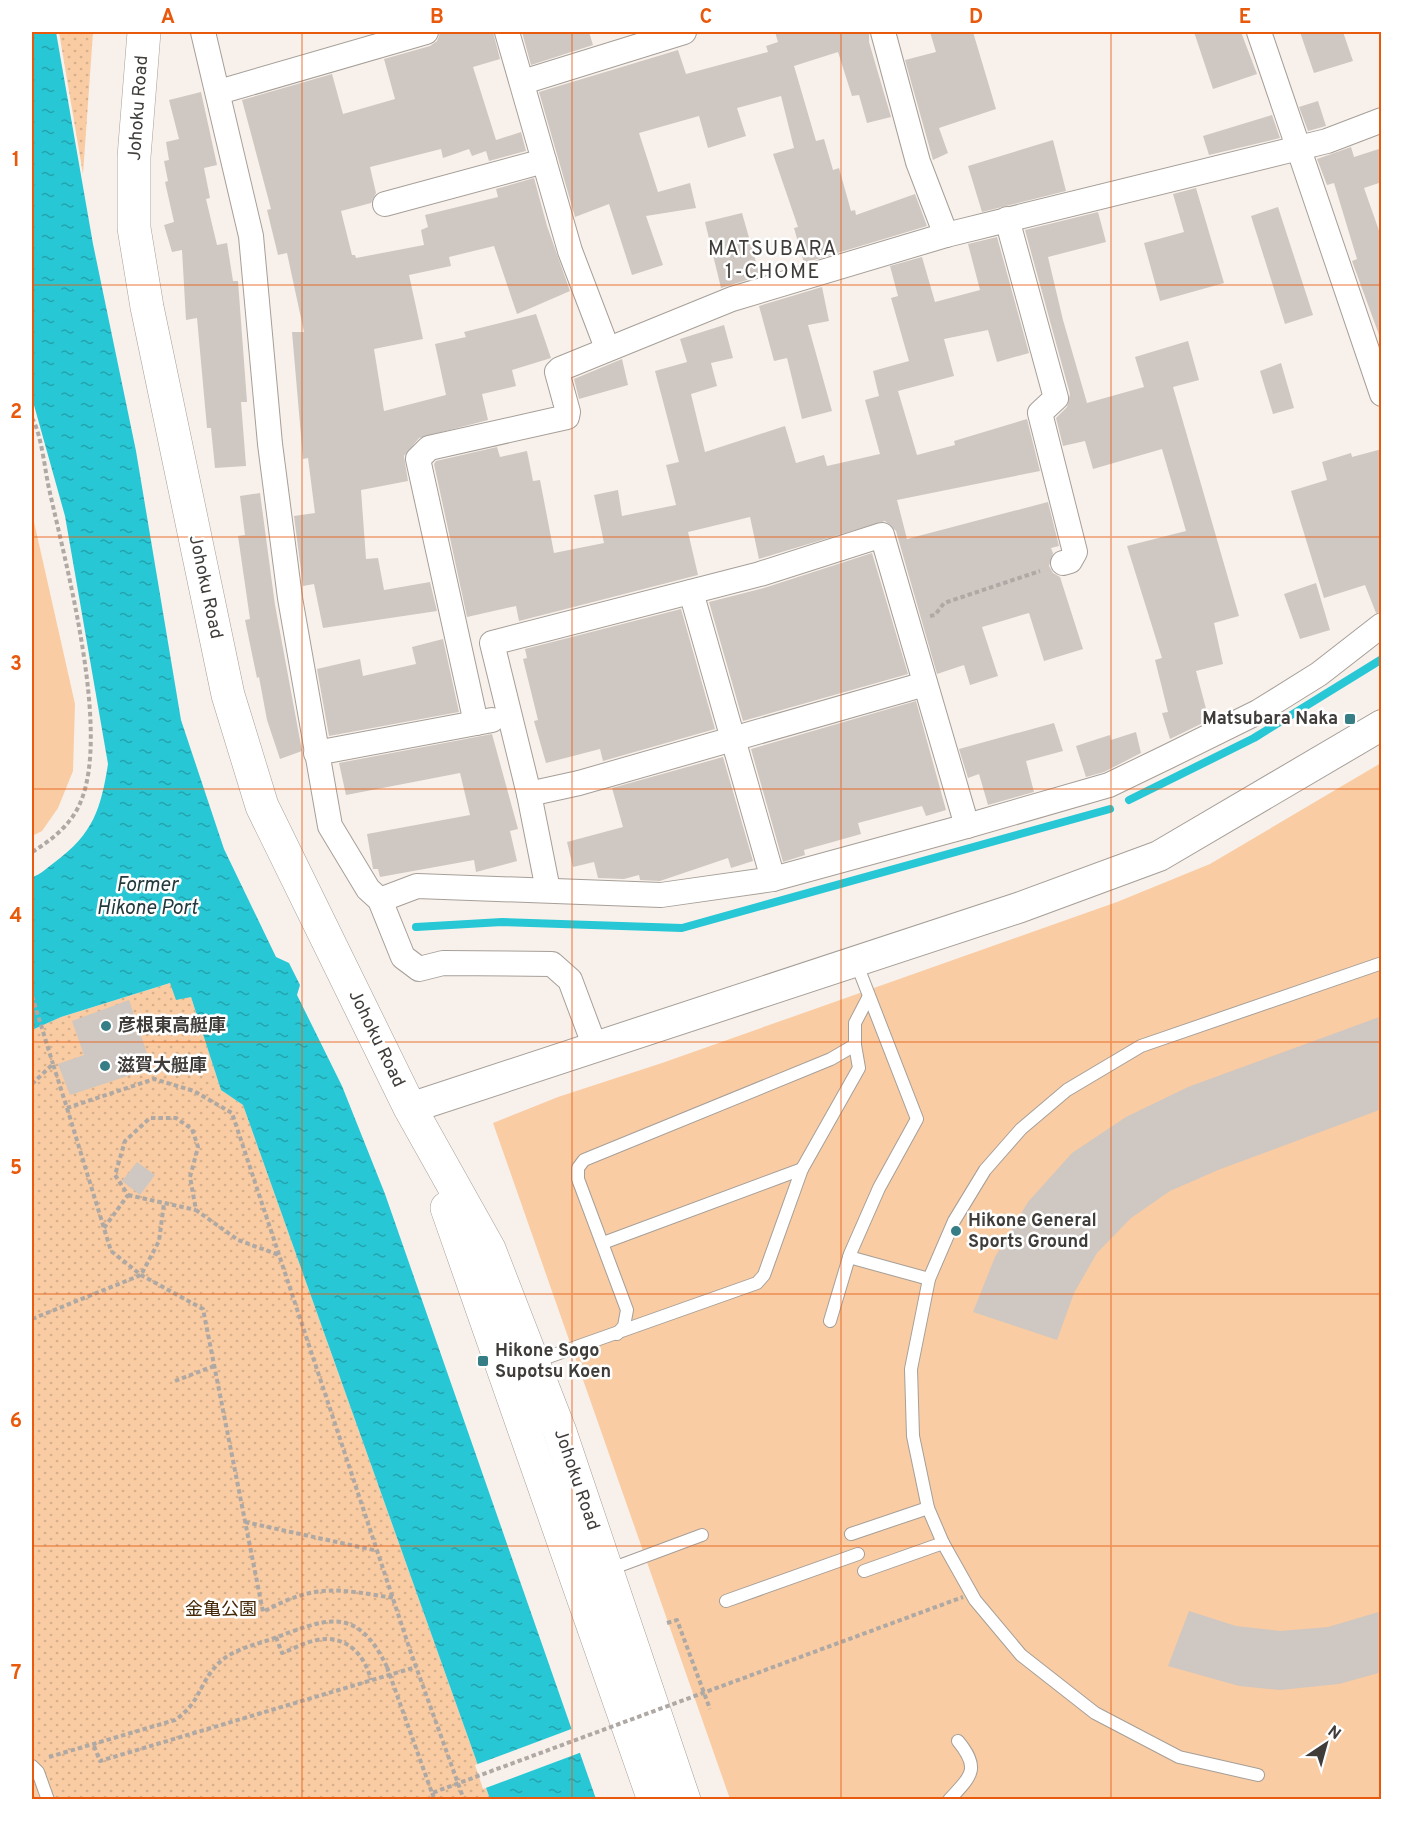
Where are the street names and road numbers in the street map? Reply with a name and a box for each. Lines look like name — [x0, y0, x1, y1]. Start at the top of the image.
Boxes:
street label: Johoku Road — [124, 54, 154, 162]
street label: Johoku Road — [183, 533, 227, 641]
street label: Johoku Road — [343, 986, 409, 1092]
street label: Johoku Road — [548, 1426, 604, 1534]

